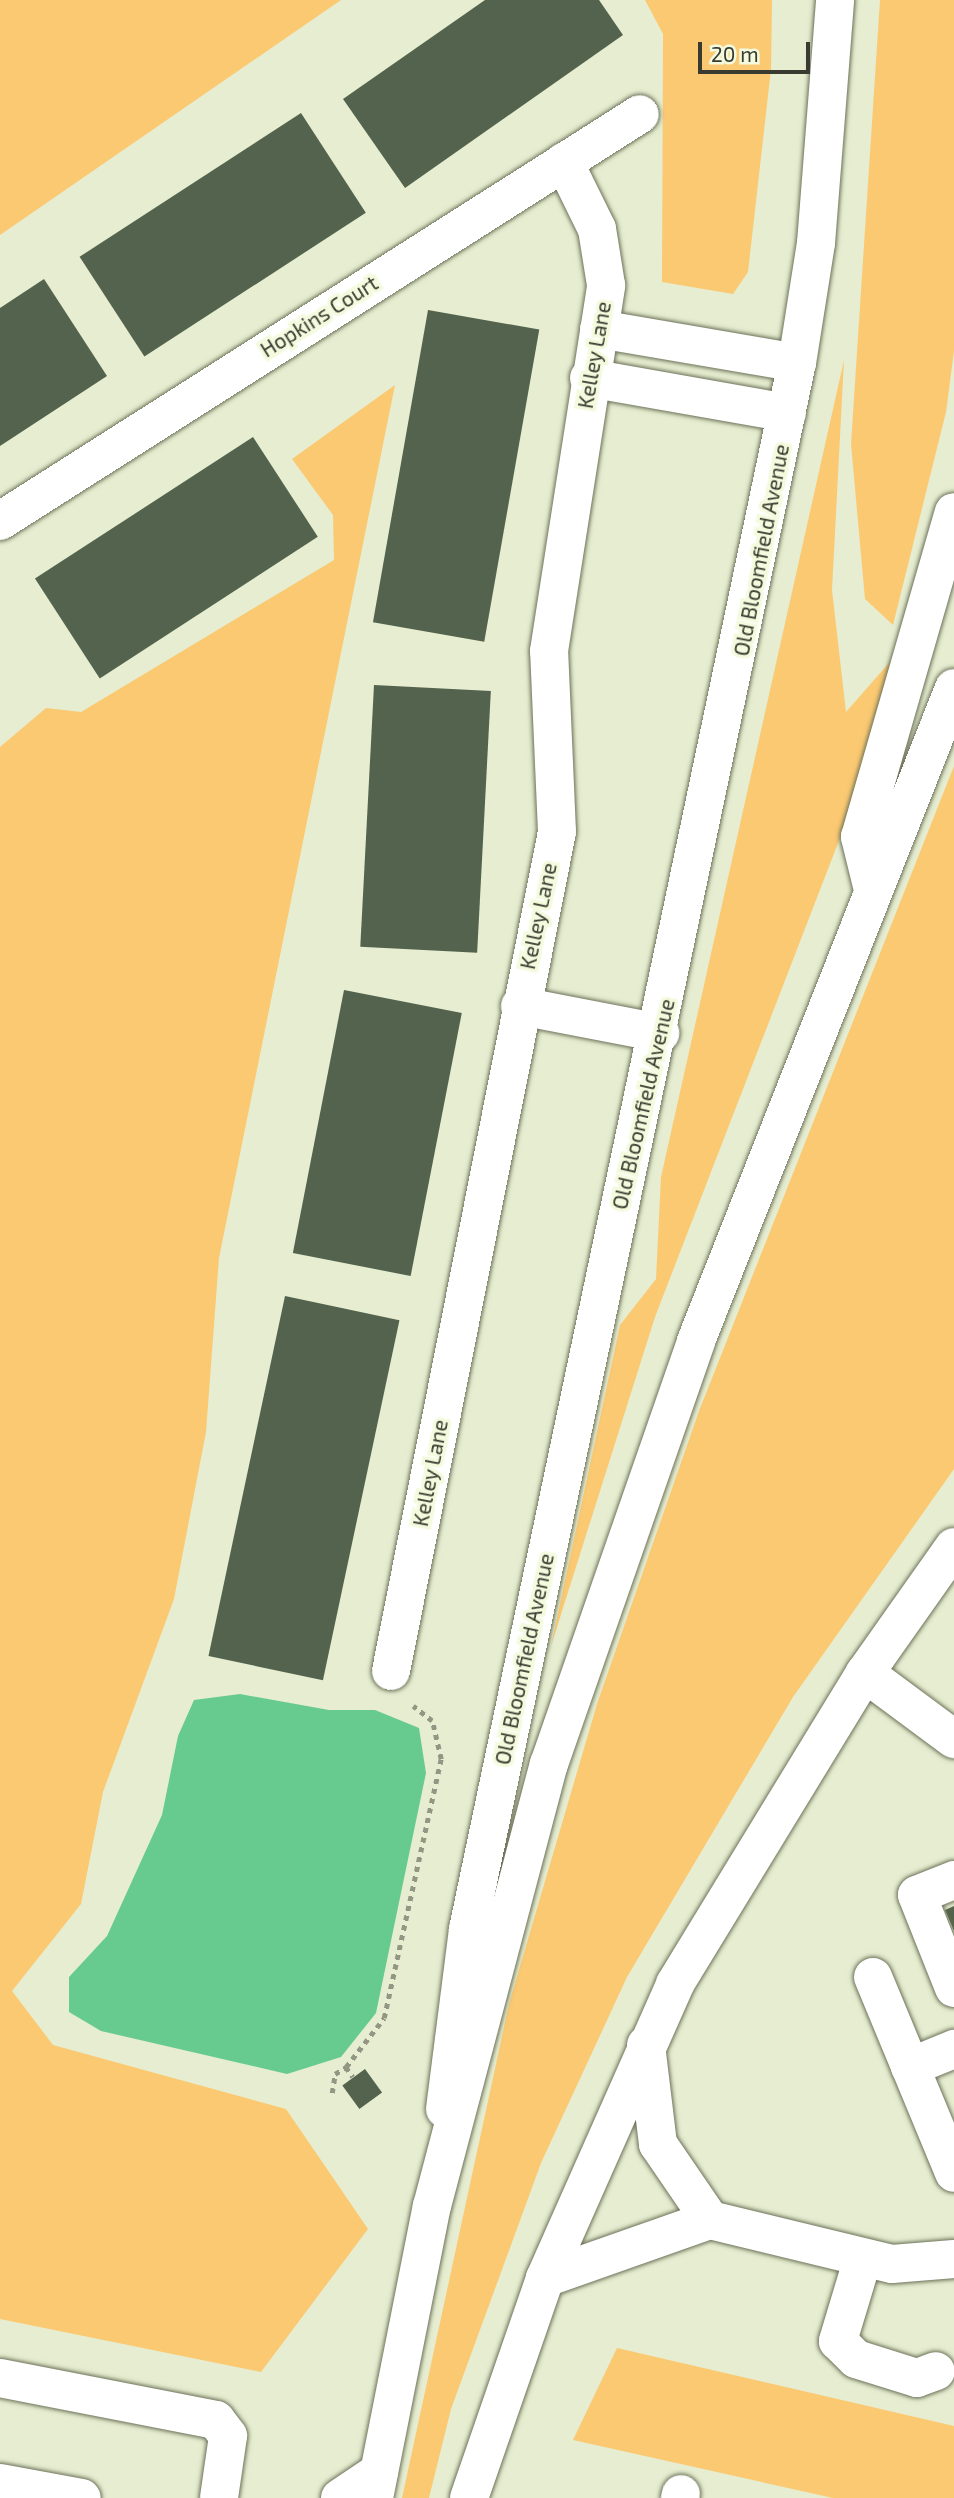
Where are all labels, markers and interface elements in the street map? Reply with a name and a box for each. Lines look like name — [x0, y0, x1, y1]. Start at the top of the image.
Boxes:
scale bar — [702, 28, 814, 72]
text: 20 m — [711, 41, 759, 66]
street label: Hopkins Court — [256, 270, 382, 362]
street label: Kelley Lane — [572, 299, 616, 411]
street label: Old Bloomfield Avenue — [728, 442, 794, 658]
street label: Kelley Lane — [514, 860, 562, 972]
street label: Old Bloomfield Avenue — [606, 996, 680, 1212]
street label: Kelley Lane — [407, 1417, 453, 1529]
street label: Old Bloomfield Avenue — [489, 1551, 559, 1767]

